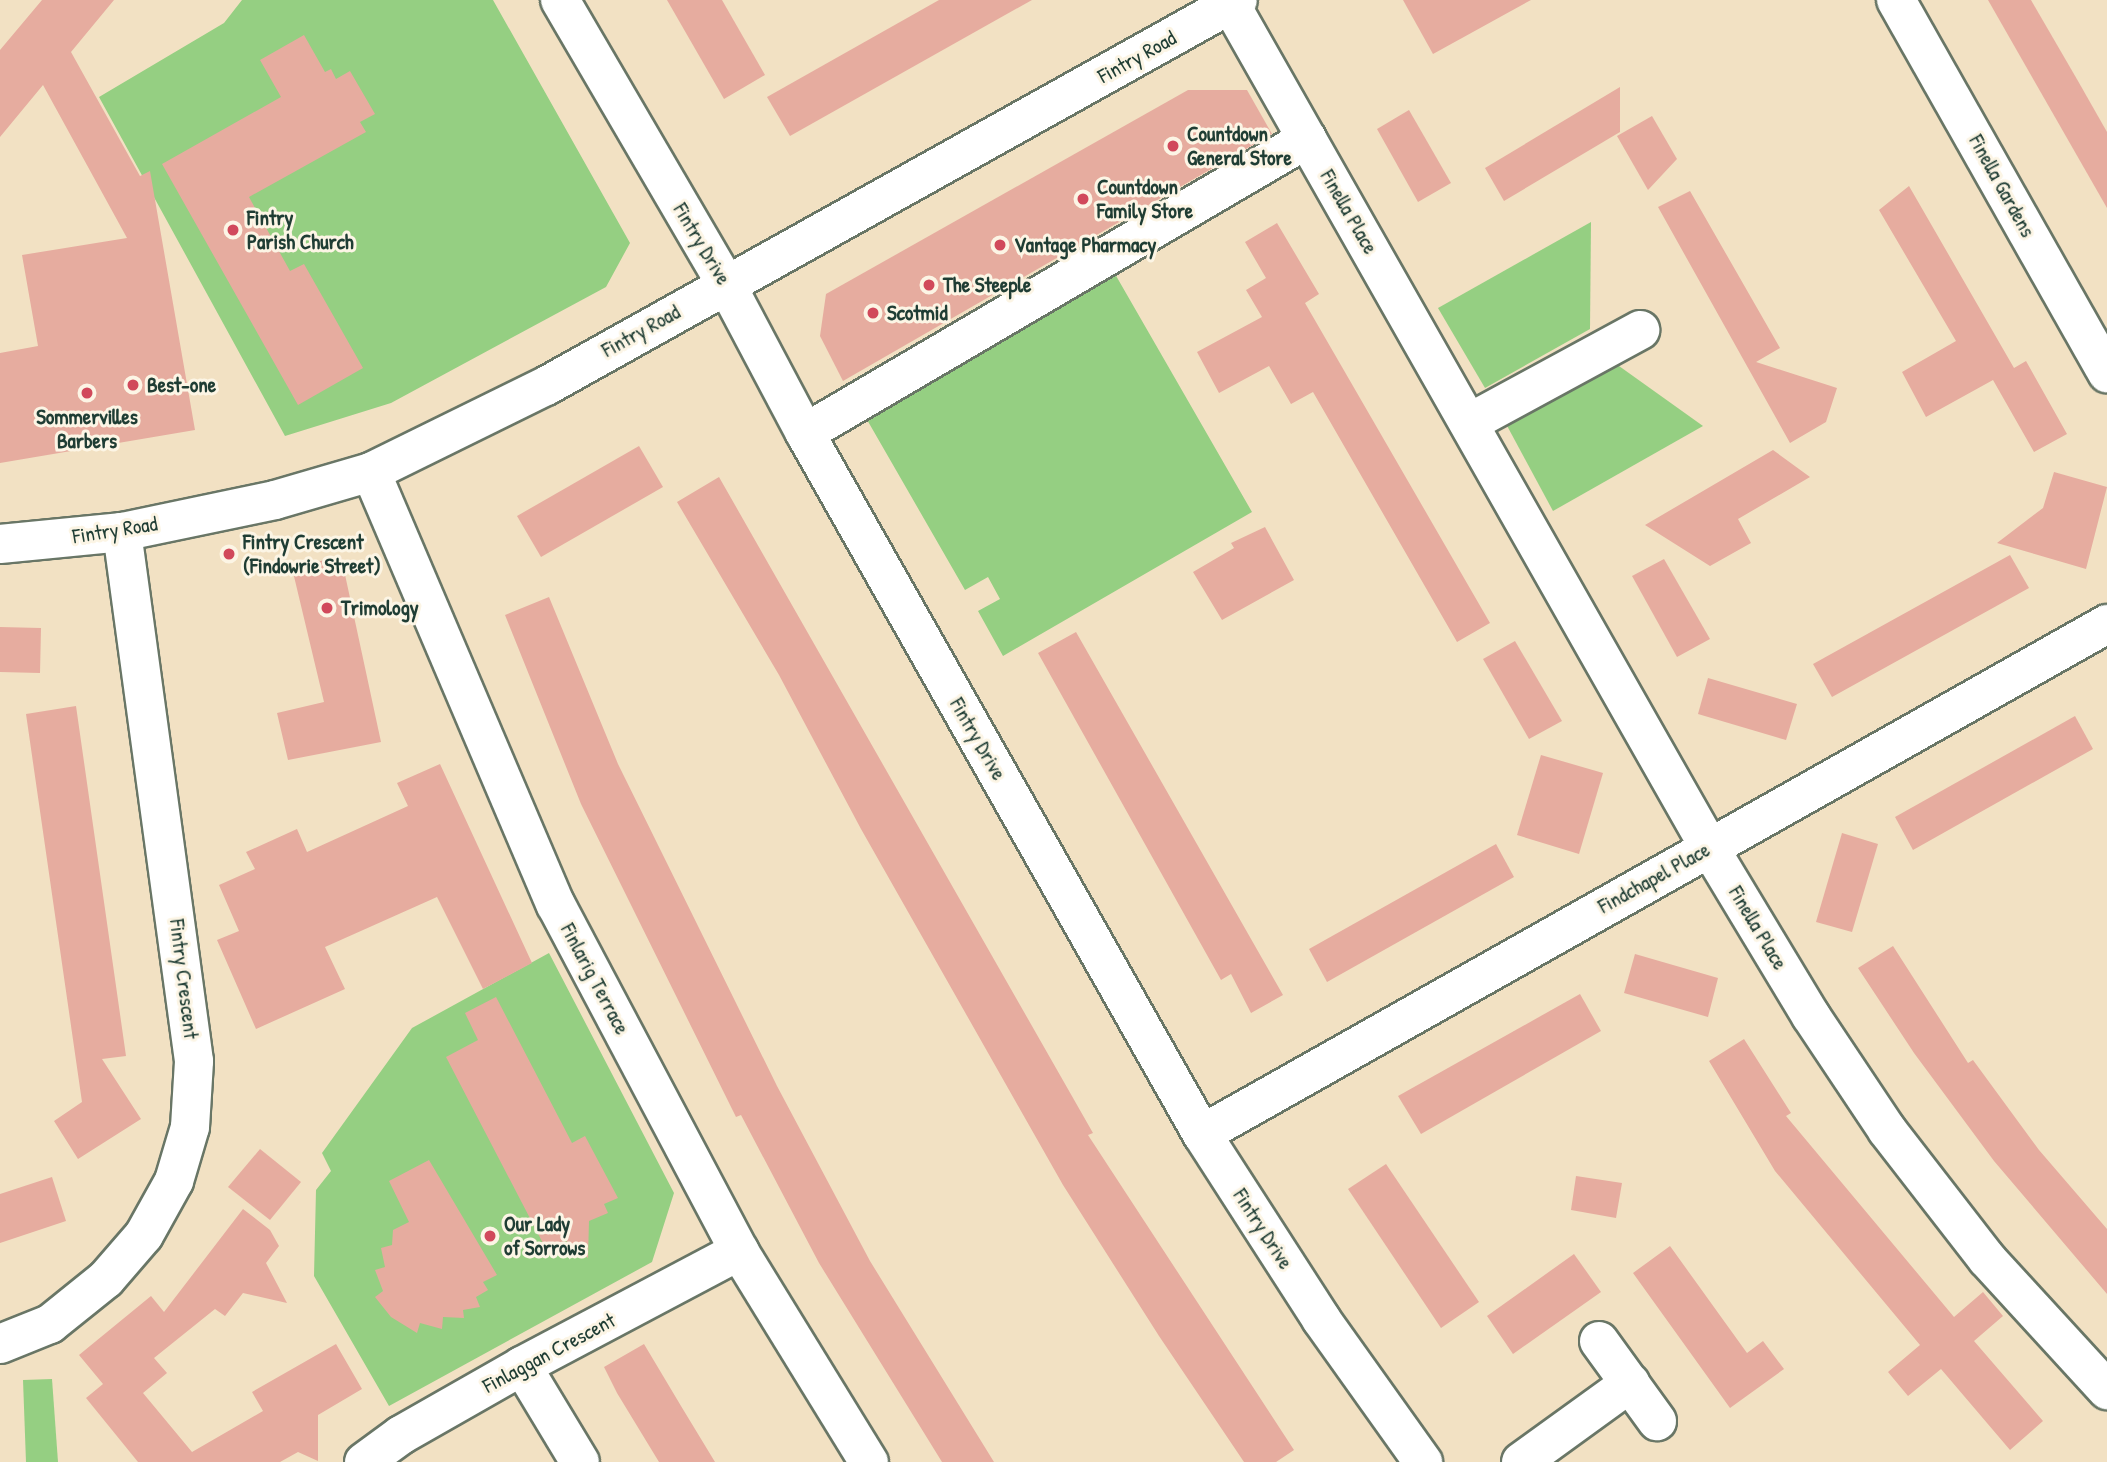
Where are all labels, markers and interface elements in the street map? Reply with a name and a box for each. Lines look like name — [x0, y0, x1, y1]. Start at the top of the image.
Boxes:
street label: Fintry Road — [1093, 25, 1181, 89]
place label: Countdown General Store — [1187, 121, 1292, 171]
street label: Finella Gardens — [1964, 130, 2040, 242]
marker: Countdown General Store — [1165, 138, 1181, 154]
street label: Finella Place — [1315, 165, 1383, 259]
place label: Countdown Family Store — [1097, 174, 1193, 224]
marker: Countdown Family Store — [1075, 191, 1091, 207]
street label: Fintry Drive — [668, 199, 736, 289]
place label: Fintry Parish Church — [247, 205, 354, 255]
marker: Fintry Parish Church — [225, 222, 241, 238]
place label: Vantage Pharmacy — [1014, 232, 1156, 258]
marker: Vantage Pharmacy — [992, 237, 1008, 253]
place label: The Steeple — [943, 272, 1031, 298]
marker: The Steeple — [921, 277, 937, 293]
street label: Fintry Road — [597, 299, 685, 363]
place label: Scotmid — [887, 300, 948, 326]
marker: Scotmid — [865, 305, 881, 321]
place label: Best-one — [147, 372, 216, 398]
marker: Best-one — [125, 377, 141, 393]
marker: Sommervilles Barbers — [79, 385, 95, 401]
place label: Sommervilles Barbers — [36, 404, 138, 454]
street label: Fintry Road — [71, 511, 159, 549]
place label: Fintry Crescent (Findowrie Street) — [243, 529, 381, 579]
marker: Fintry Crescent (Findowrie Street) — [221, 546, 237, 562]
place label: Trimology — [341, 595, 419, 621]
marker: Trimology — [319, 600, 335, 616]
street label: Fintry Drive — [944, 693, 1012, 785]
street label: Findchapel Place — [1594, 837, 1714, 919]
street label: Finella Place — [1723, 882, 1793, 974]
street label: Fintry Crescent — [164, 918, 204, 1040]
street label: Finlarig Terrace — [555, 919, 635, 1039]
street label: Fintry Drive — [1228, 1184, 1298, 1274]
place label: Our Lady of Sorrows — [504, 1211, 585, 1261]
marker: Our Lady of Sorrows — [482, 1228, 498, 1244]
street label: Finlaggan Crescent — [478, 1308, 620, 1398]

